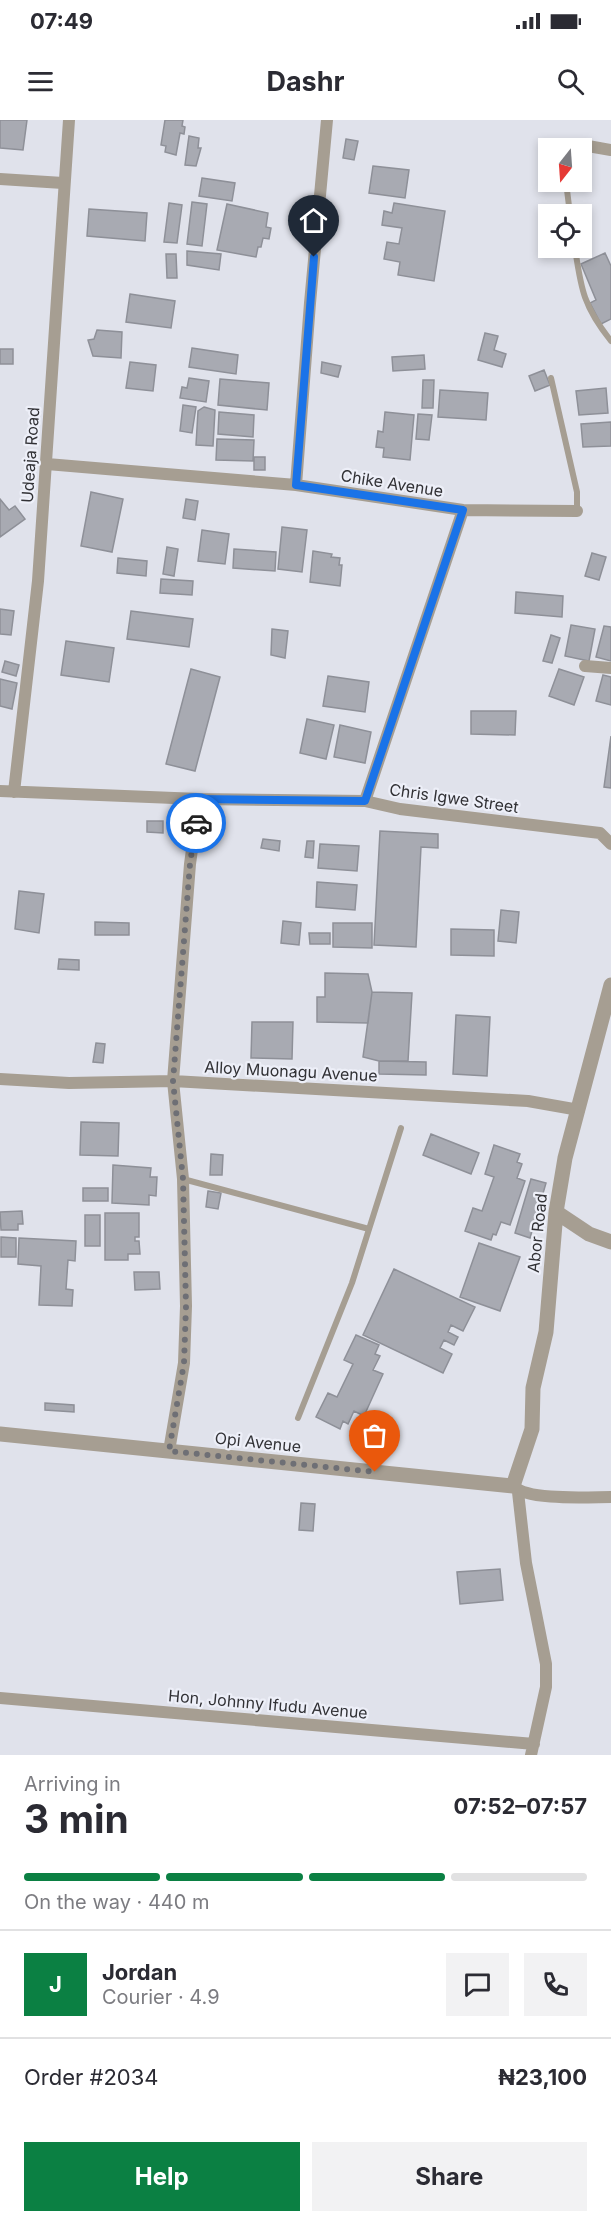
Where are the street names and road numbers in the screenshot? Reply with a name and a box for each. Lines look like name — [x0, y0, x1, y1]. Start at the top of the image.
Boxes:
street label: Udeaja Road — [17, 406, 43, 504]
street label: Chike Avenue — [339, 465, 445, 501]
street label: Chris Igwe Street — [388, 779, 520, 817]
street label: Alloy Muonagu Avenue — [204, 1056, 378, 1086]
street label: Abor Road — [523, 1192, 551, 1274]
street label: Opi Avenue — [214, 1428, 302, 1456]
street label: Hon, Johnny Ifudu Avenue — [167, 1685, 369, 1723]

